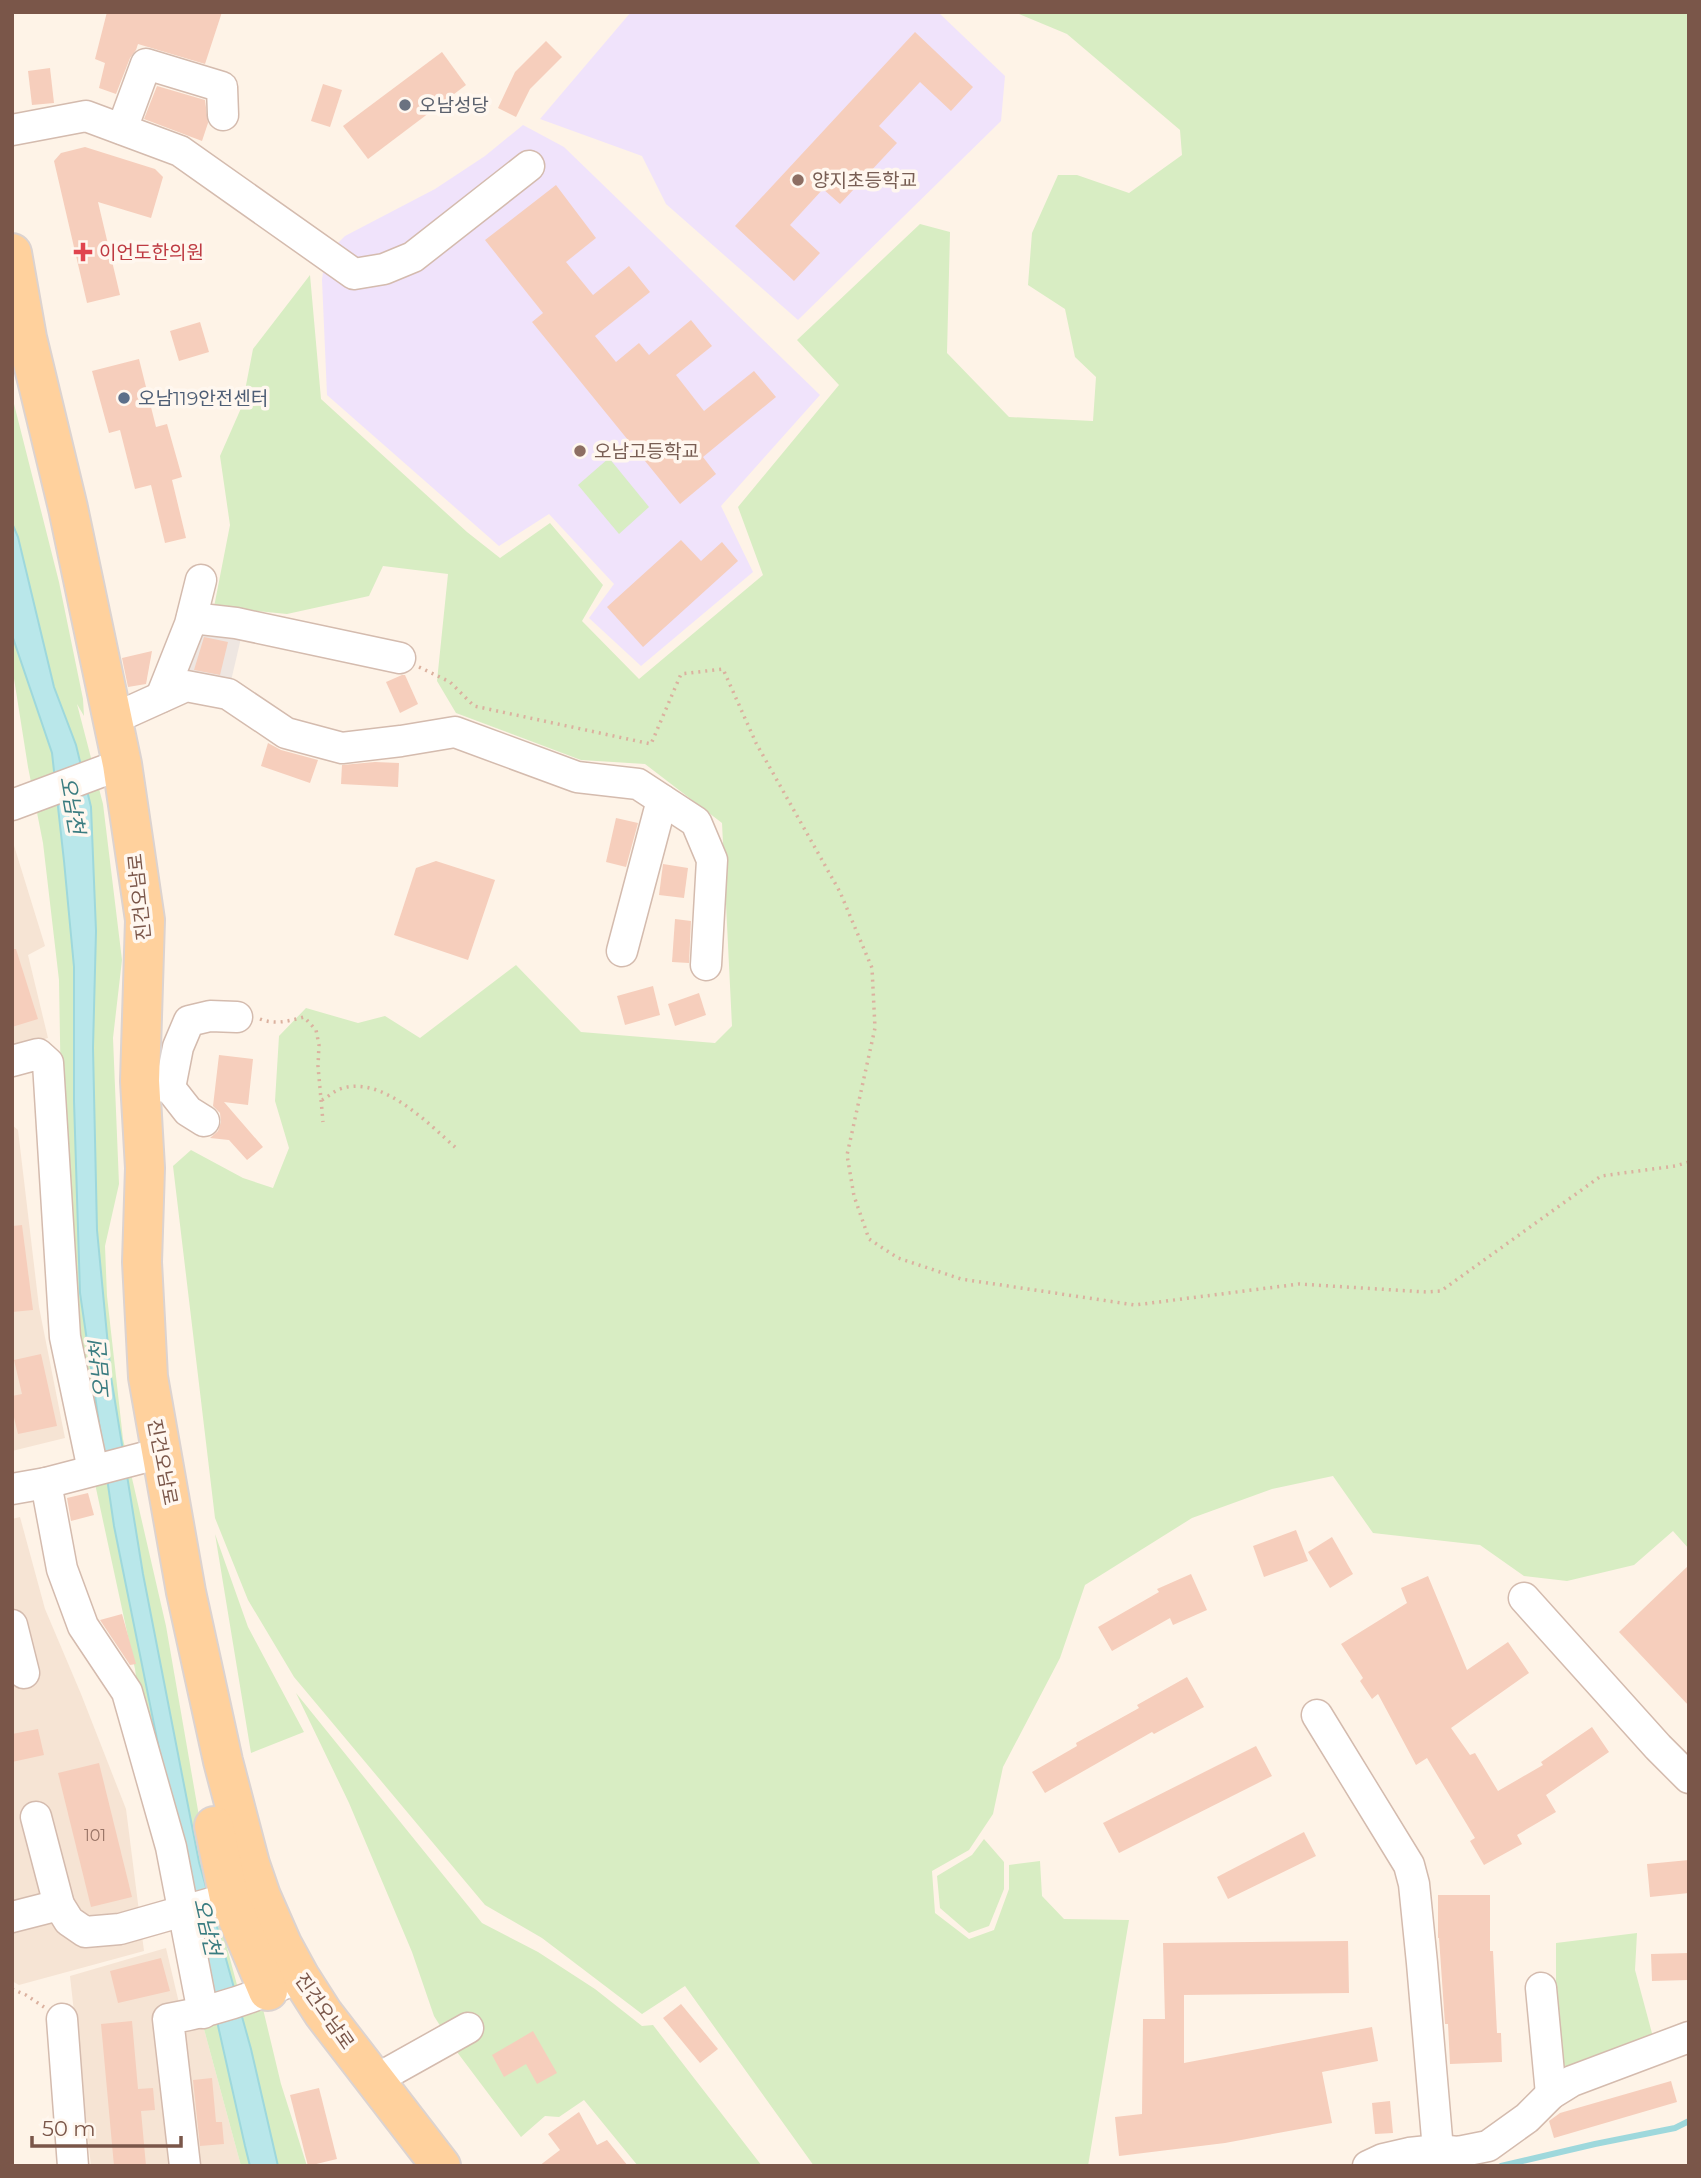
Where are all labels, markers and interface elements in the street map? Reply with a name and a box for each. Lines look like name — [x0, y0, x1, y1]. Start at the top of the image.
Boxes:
place label: 오남성당 — [419, 94, 489, 117]
marker: 오남성당 — [397, 97, 413, 113]
place label: 양지초등학교 — [812, 169, 917, 192]
marker: 양지초등학교 — [790, 172, 806, 188]
place label: 이언도한의원 — [99, 241, 204, 264]
marker: 이언도한의원 — [73, 242, 93, 262]
place label: 오남119안전센터 — [138, 387, 268, 410]
marker: 오남119안전센터 — [116, 390, 132, 406]
place label: 오남고등학교 — [594, 440, 699, 463]
marker: 오남고등학교 — [572, 443, 588, 459]
water label: 오남천 — [55, 774, 90, 838]
street label: 진건오남로 — [123, 852, 156, 942]
water label: 오남천 — [84, 1337, 114, 1400]
street label: 진건오남로 — [143, 1417, 182, 1507]
house number: 101 — [84, 1826, 106, 1845]
water label: 오남천 — [189, 1896, 227, 1961]
street label: 진건오남로 — [290, 1969, 359, 2054]
scale bar — [32, 2104, 180, 2148]
text: 50 m — [42, 2116, 96, 2141]

